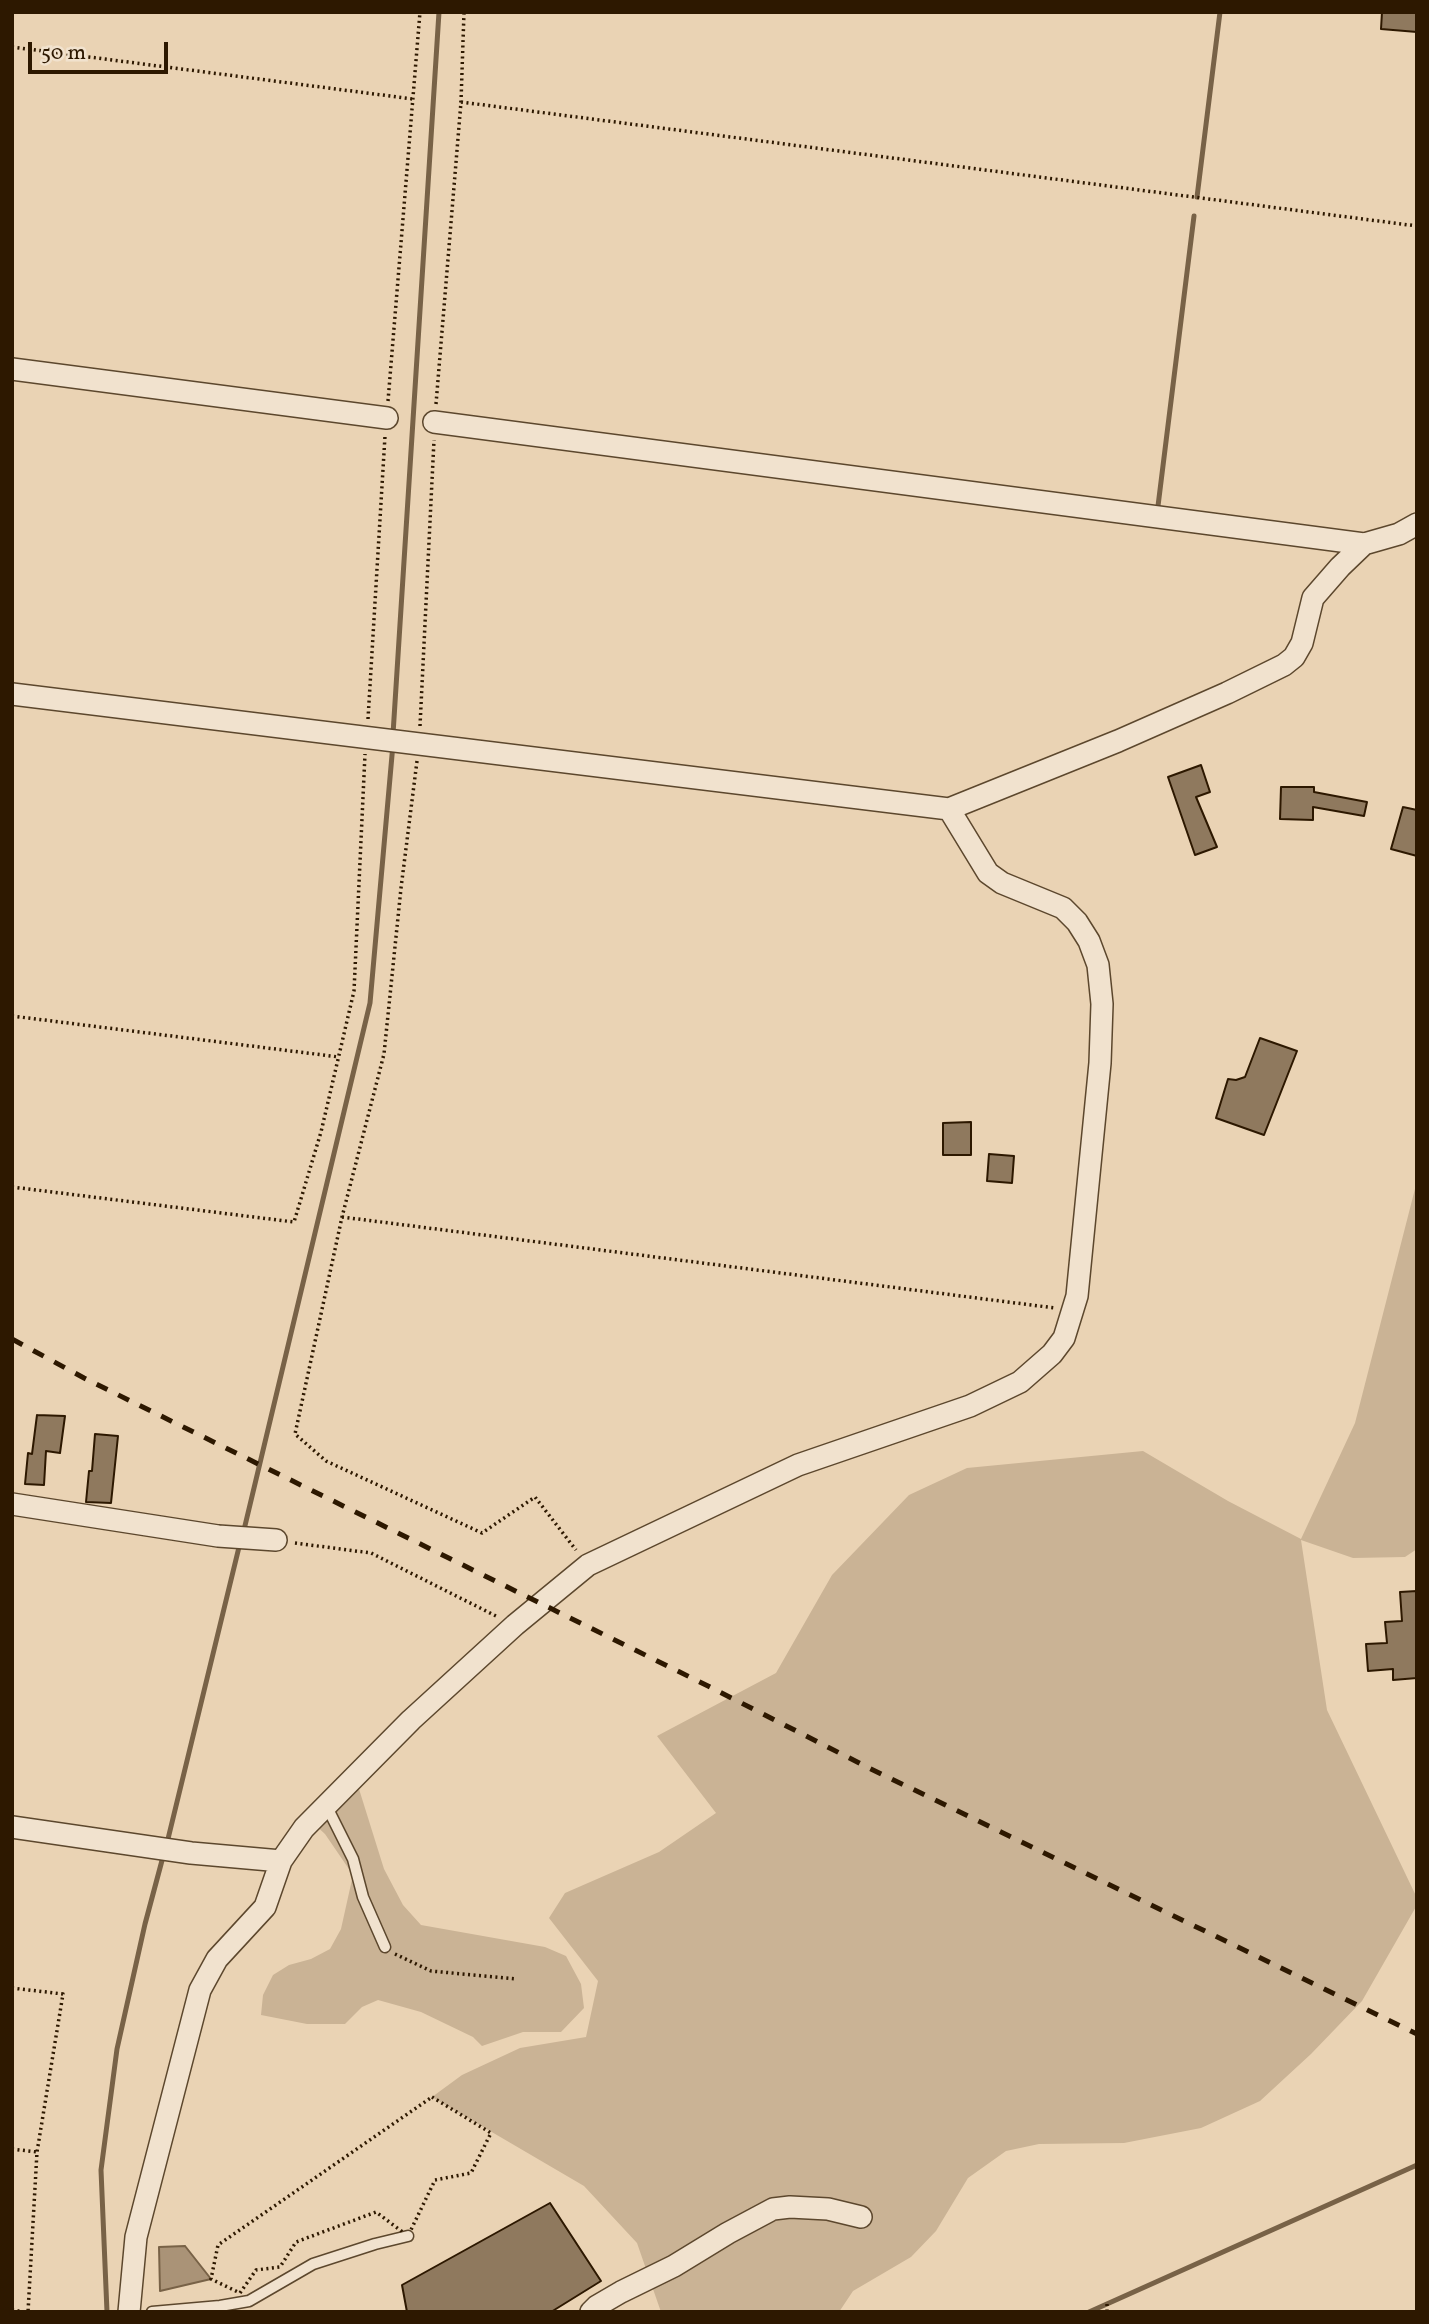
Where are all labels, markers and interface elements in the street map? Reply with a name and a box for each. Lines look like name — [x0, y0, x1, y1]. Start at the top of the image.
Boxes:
scale bar — [32, 28, 172, 72]
text: 50 m — [41, 39, 86, 68]

